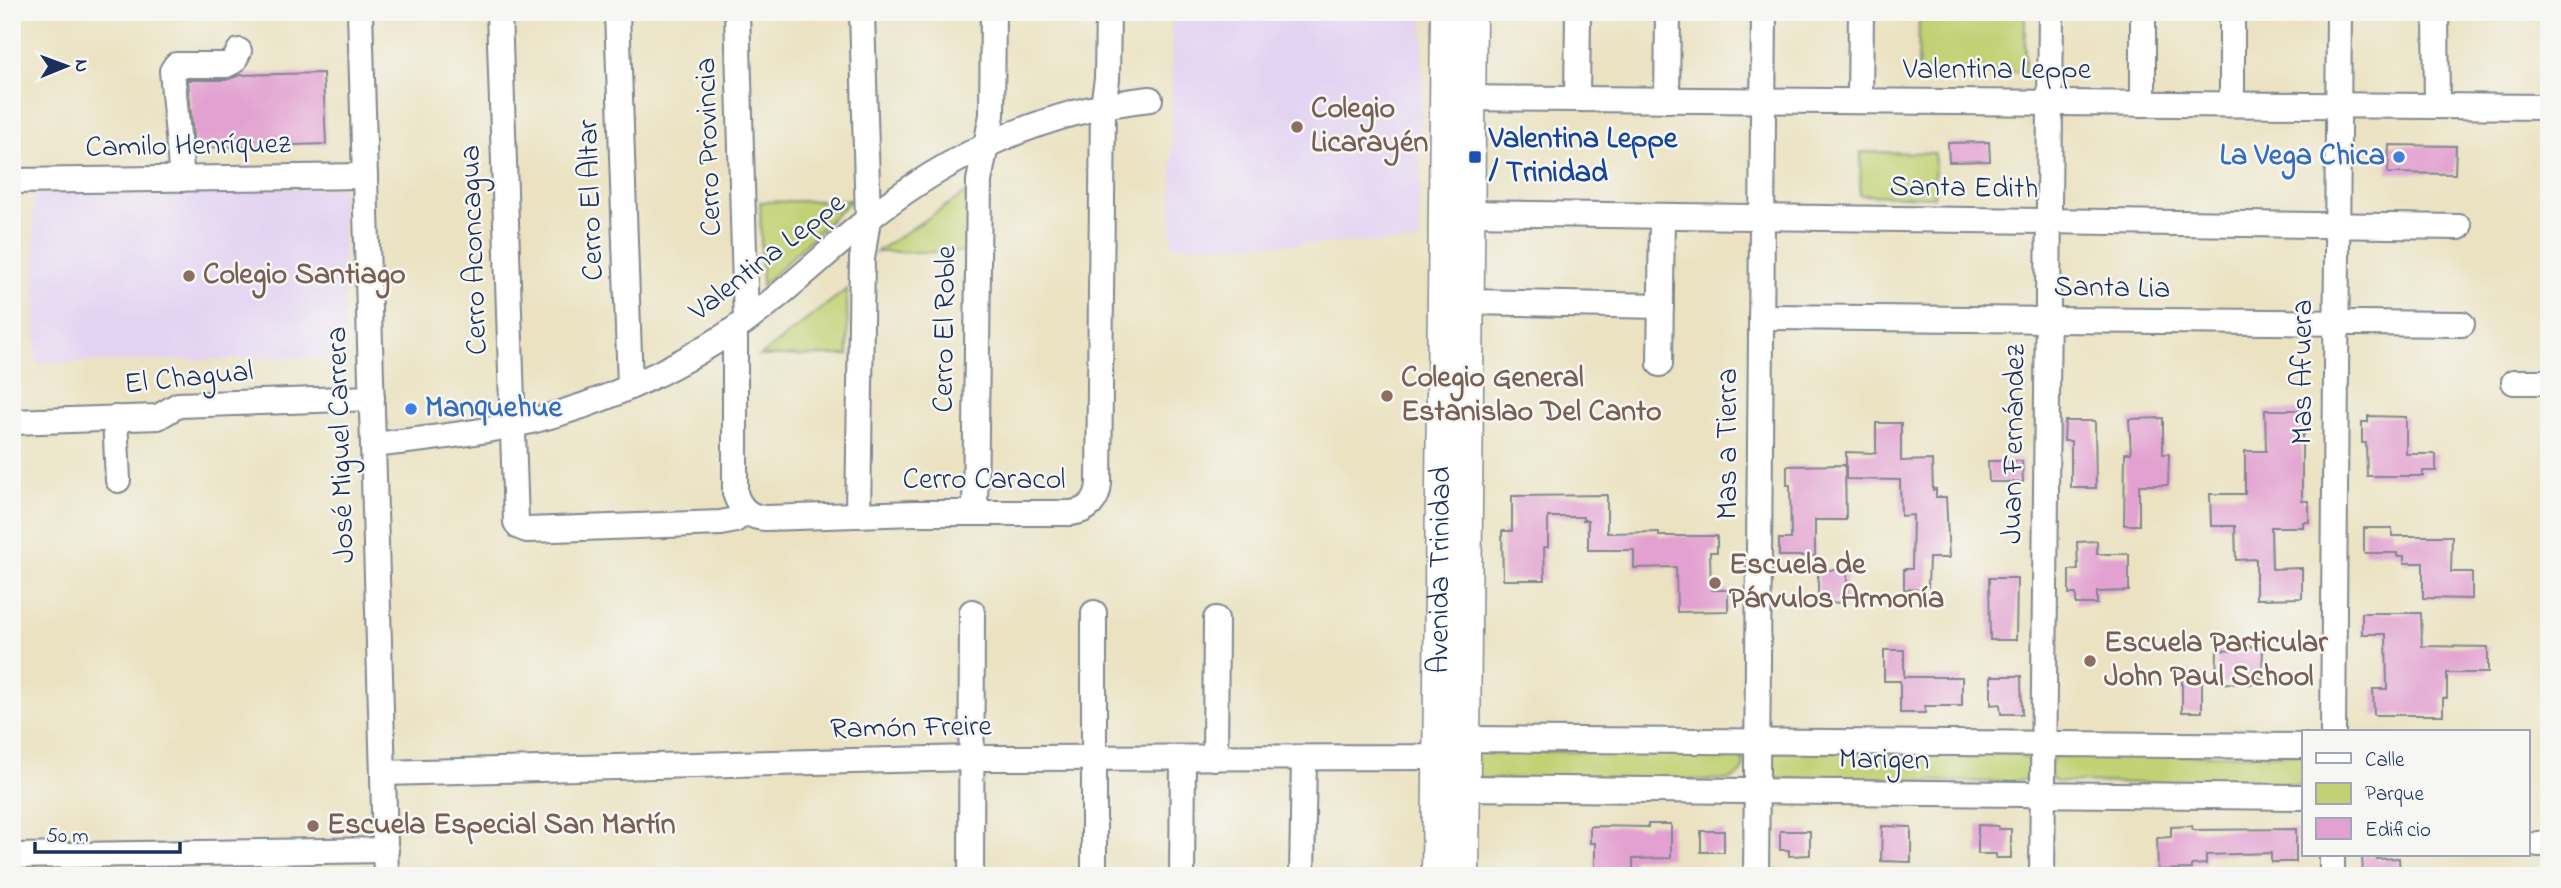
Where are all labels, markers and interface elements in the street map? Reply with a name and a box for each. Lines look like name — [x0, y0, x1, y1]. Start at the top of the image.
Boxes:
north arrow — [32, 32, 102, 102]
street label: Valentina Leppe — [1902, 49, 2092, 93]
street label: Cerro Provincia — [685, 57, 735, 237]
text: N — [67, 59, 94, 73]
place label: Colegio Licarayén — [1311, 88, 1429, 166]
street label: Cerro El Altar — [567, 118, 617, 281]
place label: Valentina Leppe / Trinidad — [1488, 118, 1679, 196]
marker: Colegio Licarayén — [1289, 119, 1305, 135]
street label: Camilo Henríquez — [85, 123, 291, 171]
place label: La Vega Chica — [2220, 135, 2385, 180]
street label: Cerro Aconcagua — [449, 144, 501, 356]
marker: Valentina Leppe / Trinidad — [1467, 149, 1483, 165]
marker: La Vega Chica — [2391, 149, 2407, 165]
street label: Santa Edith — [1889, 166, 2039, 212]
street label: Valentina Leppe — [680, 182, 856, 334]
street label: Cerro El Roble — [923, 245, 969, 413]
place label: Colegio Santiago — [203, 254, 406, 299]
street label: Santa Lia — [2053, 266, 2171, 312]
marker: Colegio Santiago — [181, 268, 197, 284]
street label: Mas Afuera — [2282, 299, 2326, 445]
street label: José Miguel Carrera — [316, 326, 368, 564]
street label: Juan Fernández — [1991, 343, 2039, 544]
street label: El Chagual — [122, 350, 256, 408]
place label: Colegio General Estanislao Del Canto — [1401, 357, 1662, 435]
street label: Mas a Tierra — [1707, 368, 1751, 520]
place label: Manquehue — [425, 387, 564, 431]
marker: Colegio General Estanislao Del Canto — [1379, 388, 1395, 404]
marker: Manquehue — [403, 401, 419, 417]
street label: Cerro Caracol — [903, 459, 1065, 503]
street label: Avenida Trinidad — [1418, 466, 1464, 674]
place label: Escuela de Párvulos Armonía — [1729, 544, 1944, 622]
marker: Escuela de Párvulos Armonía — [1707, 575, 1723, 591]
place label: Escuela Particular John Paul School — [2104, 622, 2328, 700]
marker: Escuela Particular John Paul School — [2082, 653, 2098, 669]
street label: Ramón Freire — [830, 706, 993, 752]
legend — [2302, 730, 2530, 856]
street label: Marigen — [1838, 738, 1930, 784]
text: Calle — [2365, 746, 2405, 776]
text: Parque — [2365, 780, 2424, 810]
place label: Escuela Especial San Martín — [327, 804, 676, 848]
scale bar — [35, 811, 180, 855]
text: Edificio — [2365, 816, 2431, 846]
marker: Escuela Especial San Martín — [305, 818, 321, 834]
text: 50 m — [46, 822, 89, 852]

